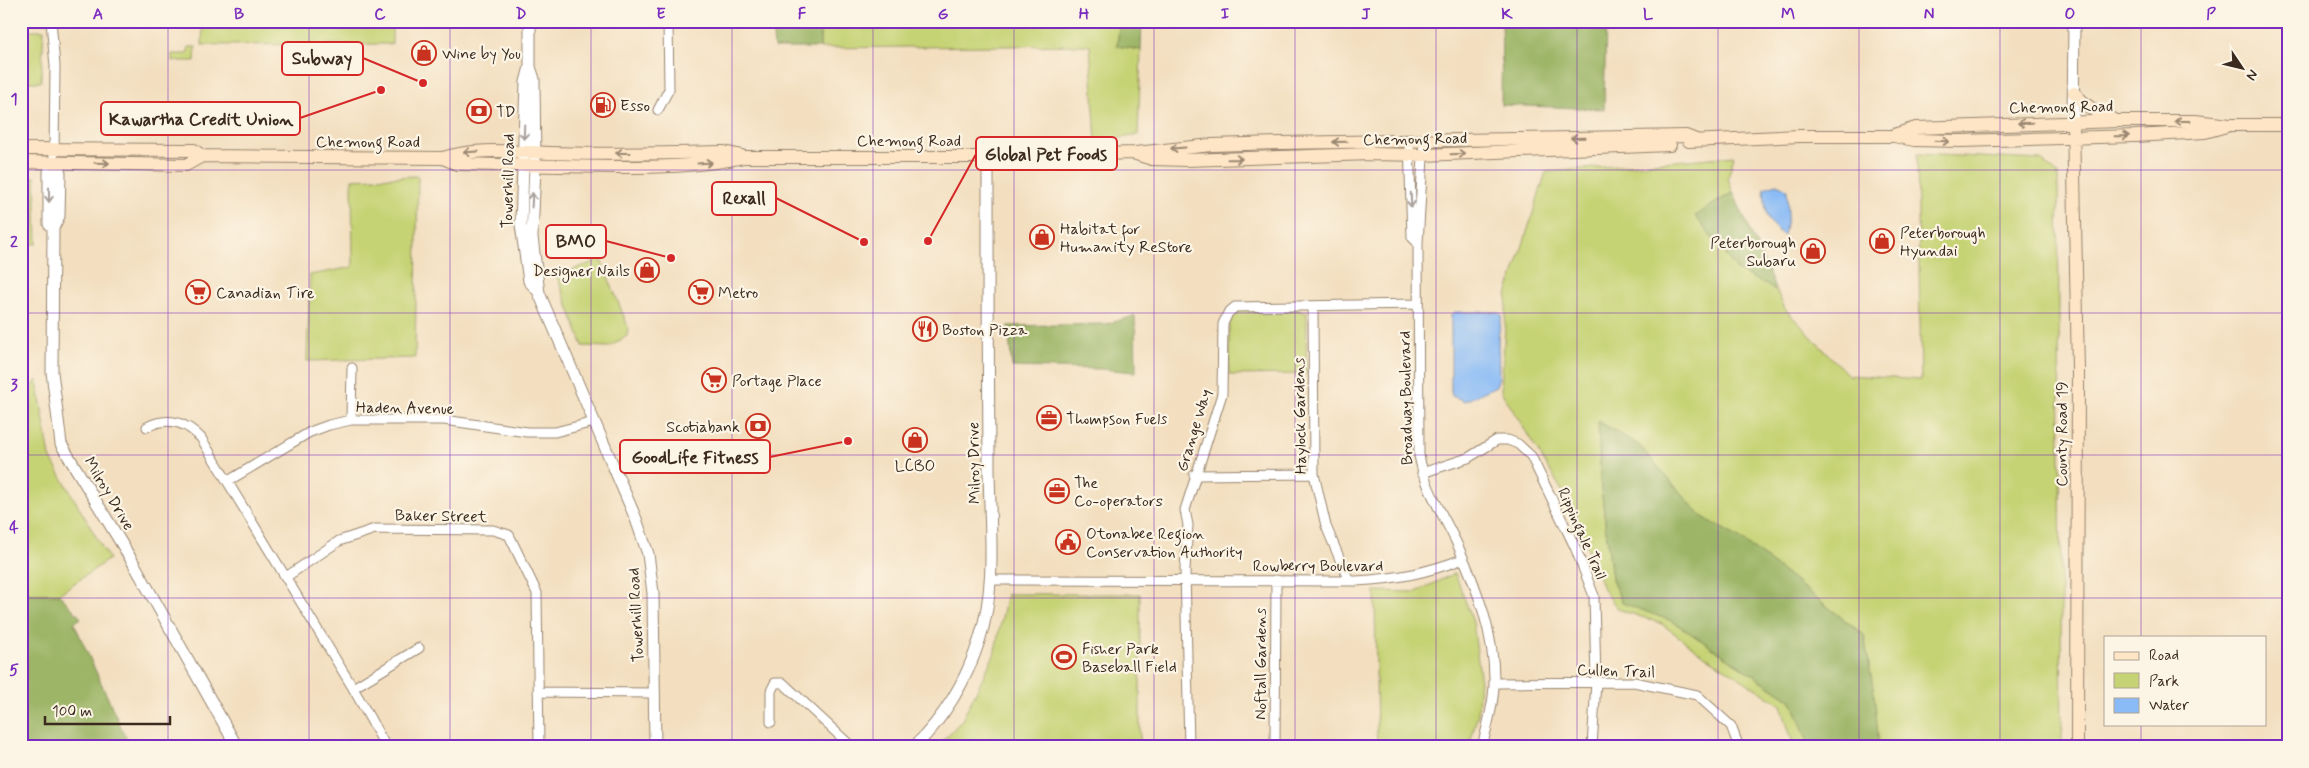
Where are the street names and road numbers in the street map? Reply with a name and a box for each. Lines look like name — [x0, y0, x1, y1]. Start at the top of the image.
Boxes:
street label: Chemong Road — [2009, 96, 2113, 120]
street label: Chemong Road — [1363, 128, 1467, 152]
street label: Chemong Road — [857, 131, 961, 153]
street label: Chemong Road — [316, 132, 420, 154]
street label: Towerhill Road — [497, 133, 520, 229]
street label: Broadway Boulevard — [1395, 331, 1418, 465]
street label: Haylock Gardens — [1289, 357, 1312, 474]
street label: County Road 19 — [2052, 381, 2073, 487]
street label: Grange Way — [1172, 387, 1217, 474]
street label: Haden Avenue — [356, 397, 455, 420]
street label: Milroy Drive — [963, 422, 986, 504]
street label: Milroy Drive — [79, 453, 139, 534]
street label: Rippingale Trail — [1551, 484, 1611, 583]
street label: Baker Street — [395, 505, 488, 528]
street label: Rowberry Boulevard — [1253, 556, 1383, 577]
street label: Towerhill Road — [624, 567, 649, 663]
street label: Noftall Gardens — [1251, 608, 1272, 720]
street label: Cullen Trail — [1576, 660, 1655, 683]

